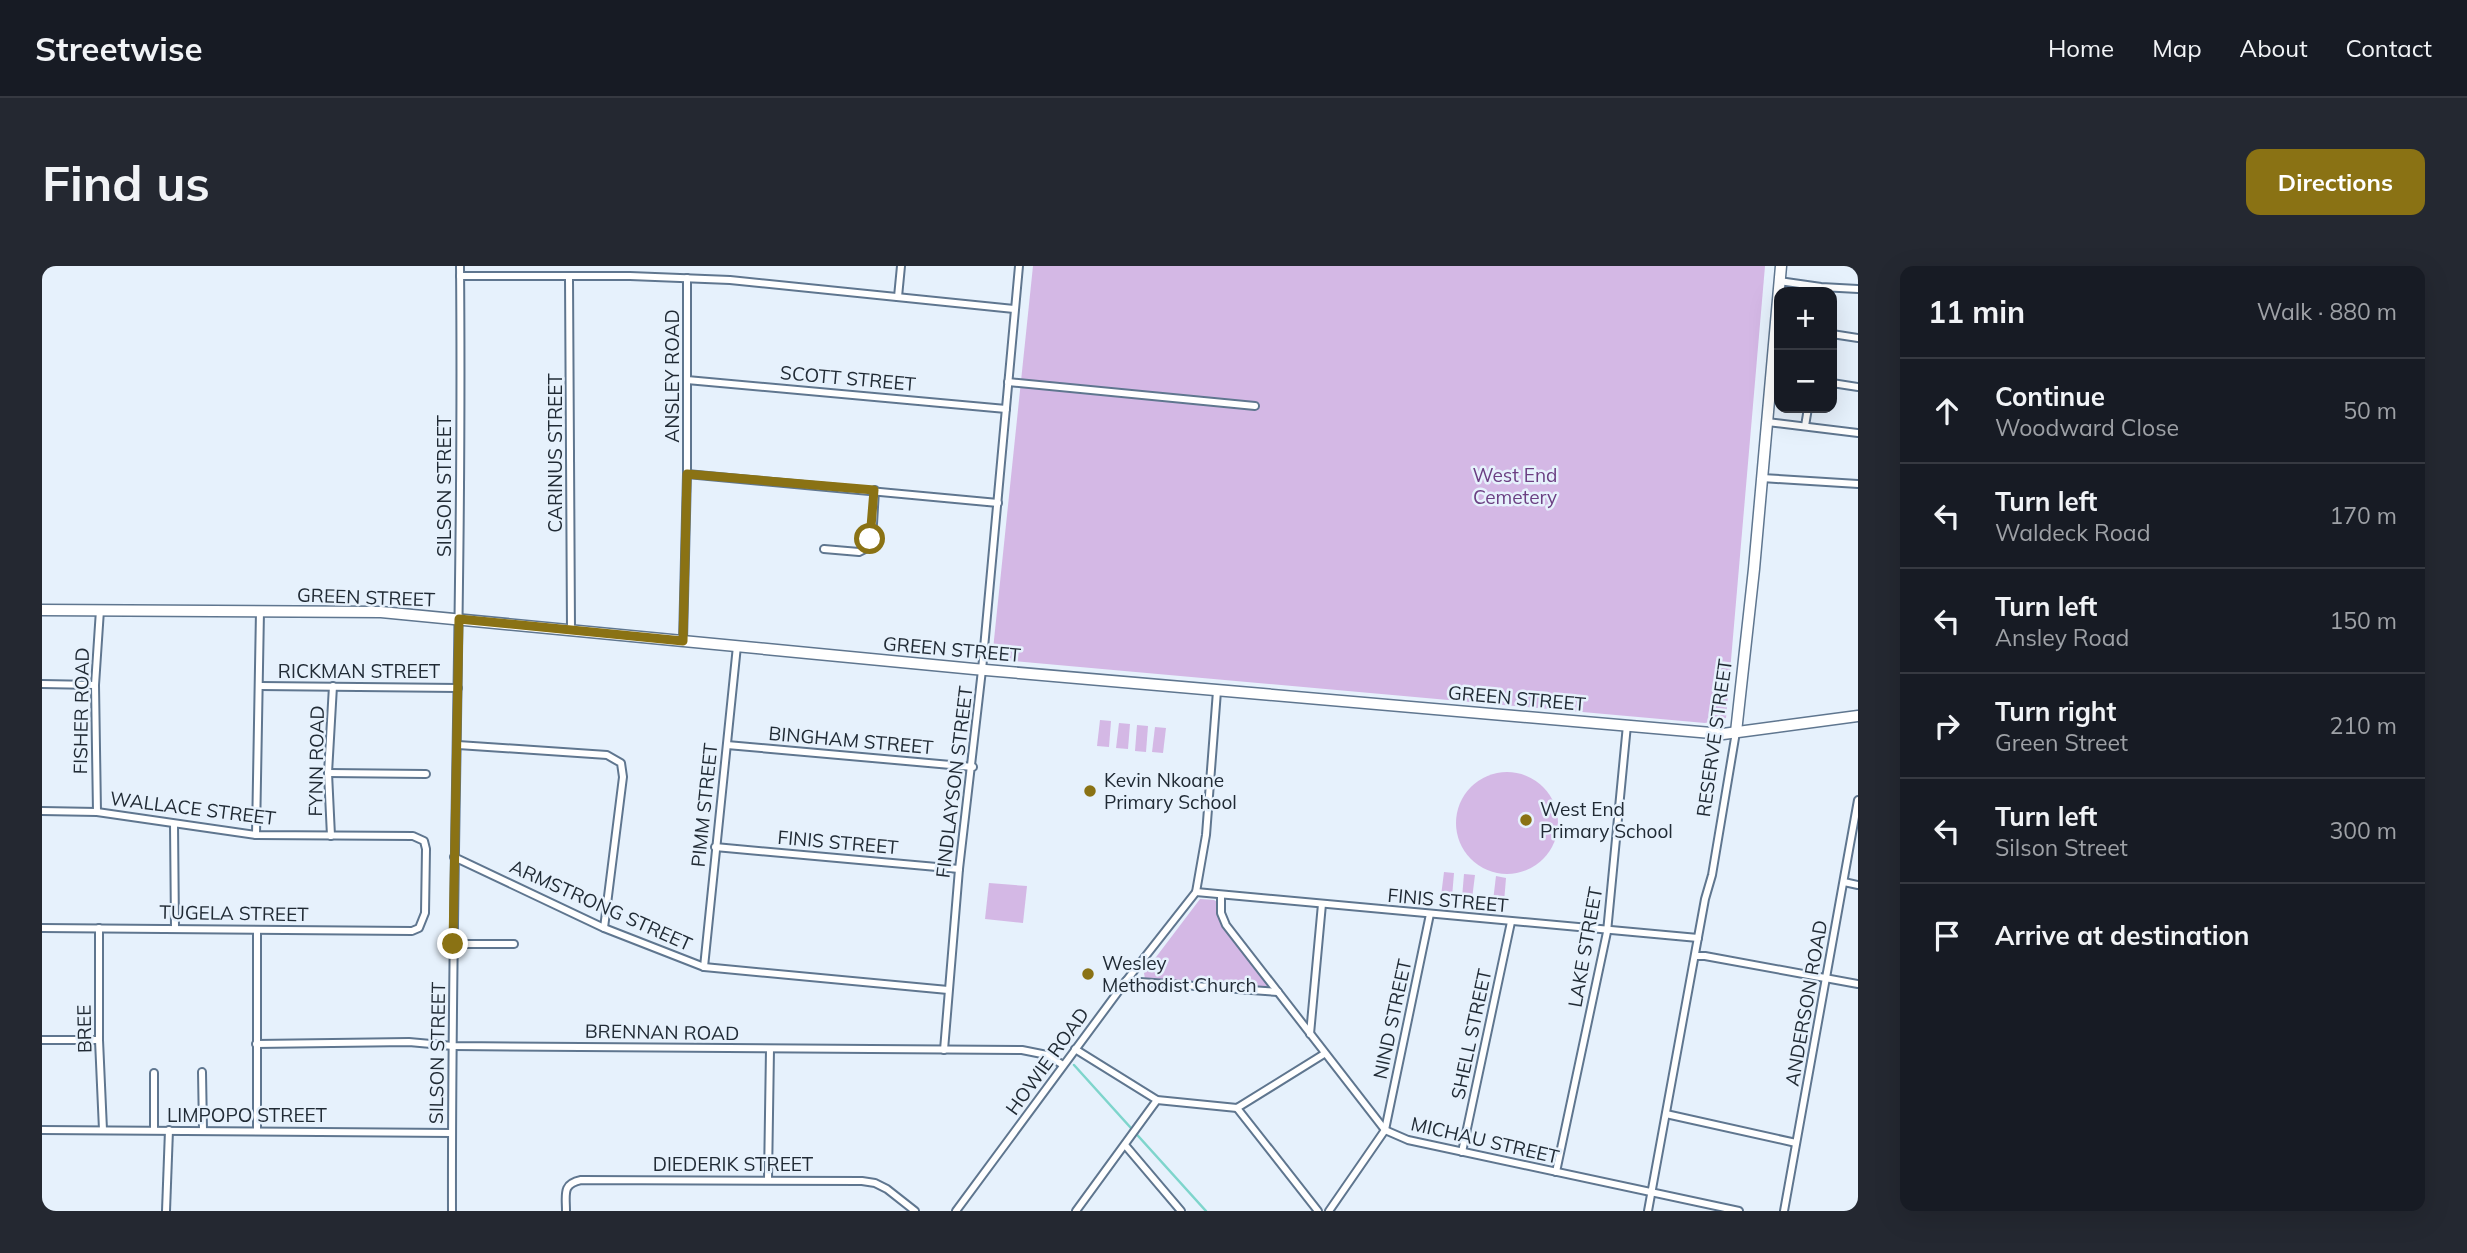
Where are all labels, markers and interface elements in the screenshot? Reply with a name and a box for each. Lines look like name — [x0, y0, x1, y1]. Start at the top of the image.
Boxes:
text: Streetwise — [35, 28, 203, 69]
text: Home — [2048, 33, 2114, 63]
text: Map — [2152, 33, 2202, 63]
text: About — [2240, 33, 2308, 63]
text: Contact — [2346, 33, 2432, 63]
button: Directions — [2246, 149, 2425, 215]
text: Find us — [42, 152, 210, 213]
map controls — [1774, 287, 1837, 413]
button: + — [1774, 287, 1837, 350]
text: 11 min — [1928, 293, 2025, 331]
text: Walk · 880 m — [2257, 297, 2397, 326]
street label: ANSLEY ROAD — [660, 309, 684, 443]
button: − — [1774, 350, 1837, 413]
street label: SCOTT STREET — [779, 360, 917, 396]
street label: CARINUS STREET — [543, 373, 567, 533]
text: Continue — [1995, 380, 2105, 413]
icon: ahead — [1928, 392, 1966, 430]
text: 50 m — [2343, 396, 2397, 425]
text: Woodward Close — [1995, 413, 2179, 442]
street label: SILSON STREET — [432, 414, 456, 557]
park label: West End Cemetery — [1473, 463, 1558, 509]
text: Turn left — [1995, 485, 2097, 518]
icon: left — [1928, 497, 1966, 535]
text: 170 m — [2329, 501, 2397, 530]
text: Waldeck Road — [1995, 518, 2150, 547]
route start — [854, 523, 885, 554]
street label: GREEN STREET — [296, 583, 436, 611]
text: Turn left — [1995, 590, 2097, 623]
icon: left — [1928, 602, 1966, 640]
text: 150 m — [2329, 606, 2397, 635]
text: Ansley Road — [1995, 623, 2129, 652]
street label: GREEN STREET — [882, 631, 1022, 667]
street label: FISHER ROAD — [68, 647, 94, 775]
street label: RESERVE STREET — [1691, 657, 1737, 819]
street label: RICKMAN STREET — [278, 659, 441, 683]
street label: GREEN STREET — [1447, 680, 1587, 716]
street label: FINDLAYSON STREET — [930, 684, 978, 879]
text: Turn right — [1995, 695, 2116, 728]
street label: FYNN ROAD — [303, 705, 329, 817]
icon: right — [1928, 707, 1966, 745]
text: 210 m — [2329, 711, 2397, 740]
street label: BINGHAM STREET — [768, 721, 935, 759]
text: Green Street — [1995, 728, 2128, 757]
street label: PIMM STREET — [686, 741, 723, 868]
place label: Kevin Nkoane Primary School — [1104, 768, 1237, 814]
marker: Kevin Nkoane Primary School — [1082, 783, 1098, 799]
street label: WALLACE STREET — [109, 786, 278, 830]
place label: West End Primary School — [1540, 797, 1673, 843]
text: Turn left — [1995, 800, 2097, 833]
marker: West End Primary School — [1518, 812, 1534, 828]
icon: left — [1928, 812, 1966, 850]
text: 300 m — [2329, 816, 2397, 845]
street label: FINIS STREET — [777, 825, 900, 859]
text: Silson Street — [1995, 833, 2128, 862]
street label: ARMSTRONG STREET — [506, 854, 696, 956]
street label: FINIS STREET — [1387, 883, 1510, 917]
street label: LAKE STREET — [1563, 884, 1607, 1009]
street label: TUGELA STREET — [159, 900, 309, 926]
icon: arrive — [1928, 917, 1966, 955]
street label: ANDERSON ROAD — [1780, 918, 1832, 1088]
text: Arrive at destination — [1995, 919, 2250, 952]
route end — [437, 928, 468, 959]
place label: Wesley Methodist Church — [1102, 951, 1257, 997]
street label: NIND STREET — [1368, 956, 1417, 1081]
marker: Wesley Methodist Church — [1080, 966, 1096, 982]
street label: SHELL STREET — [1445, 966, 1497, 1102]
street label: SILSON STREET — [424, 981, 450, 1124]
street label: HOWIE ROAD — [1000, 1003, 1094, 1119]
street label: BREE — [72, 1005, 96, 1053]
street label: BRENNAN ROAD — [585, 1019, 739, 1045]
street label: LIMPOPO STREET — [167, 1103, 328, 1127]
street label: MICHAU STREET — [1409, 1111, 1562, 1169]
street label: DIEDERIK STREET — [653, 1152, 814, 1176]

